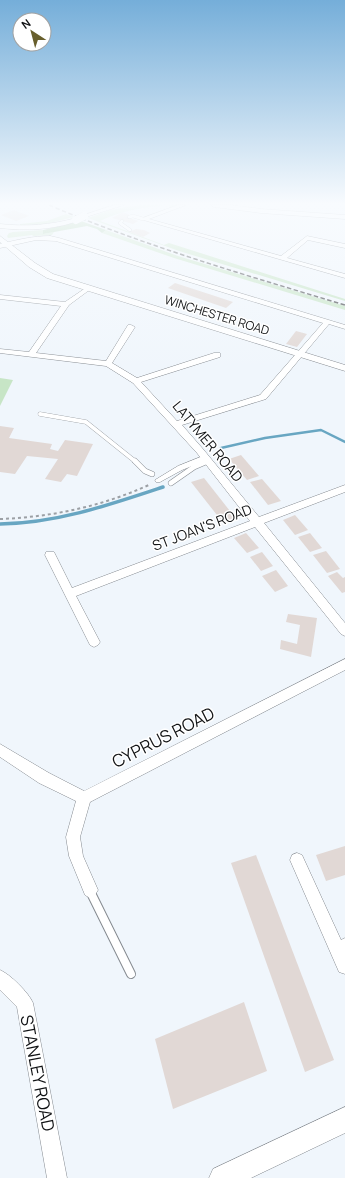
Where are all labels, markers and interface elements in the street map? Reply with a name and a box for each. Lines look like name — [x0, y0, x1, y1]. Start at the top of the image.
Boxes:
north arrow — [12, 12, 52, 52]
text: N — [18, 15, 34, 32]
street label: WINCHESTER ROAD — [163, 291, 271, 339]
street label: LATYMER ROAD — [169, 397, 247, 485]
street label: ST JOAN'S ROAD — [149, 499, 255, 555]
street label: CYPRUS ROAD — [108, 701, 218, 773]
street label: STANLEY ROAD — [15, 1013, 61, 1133]

